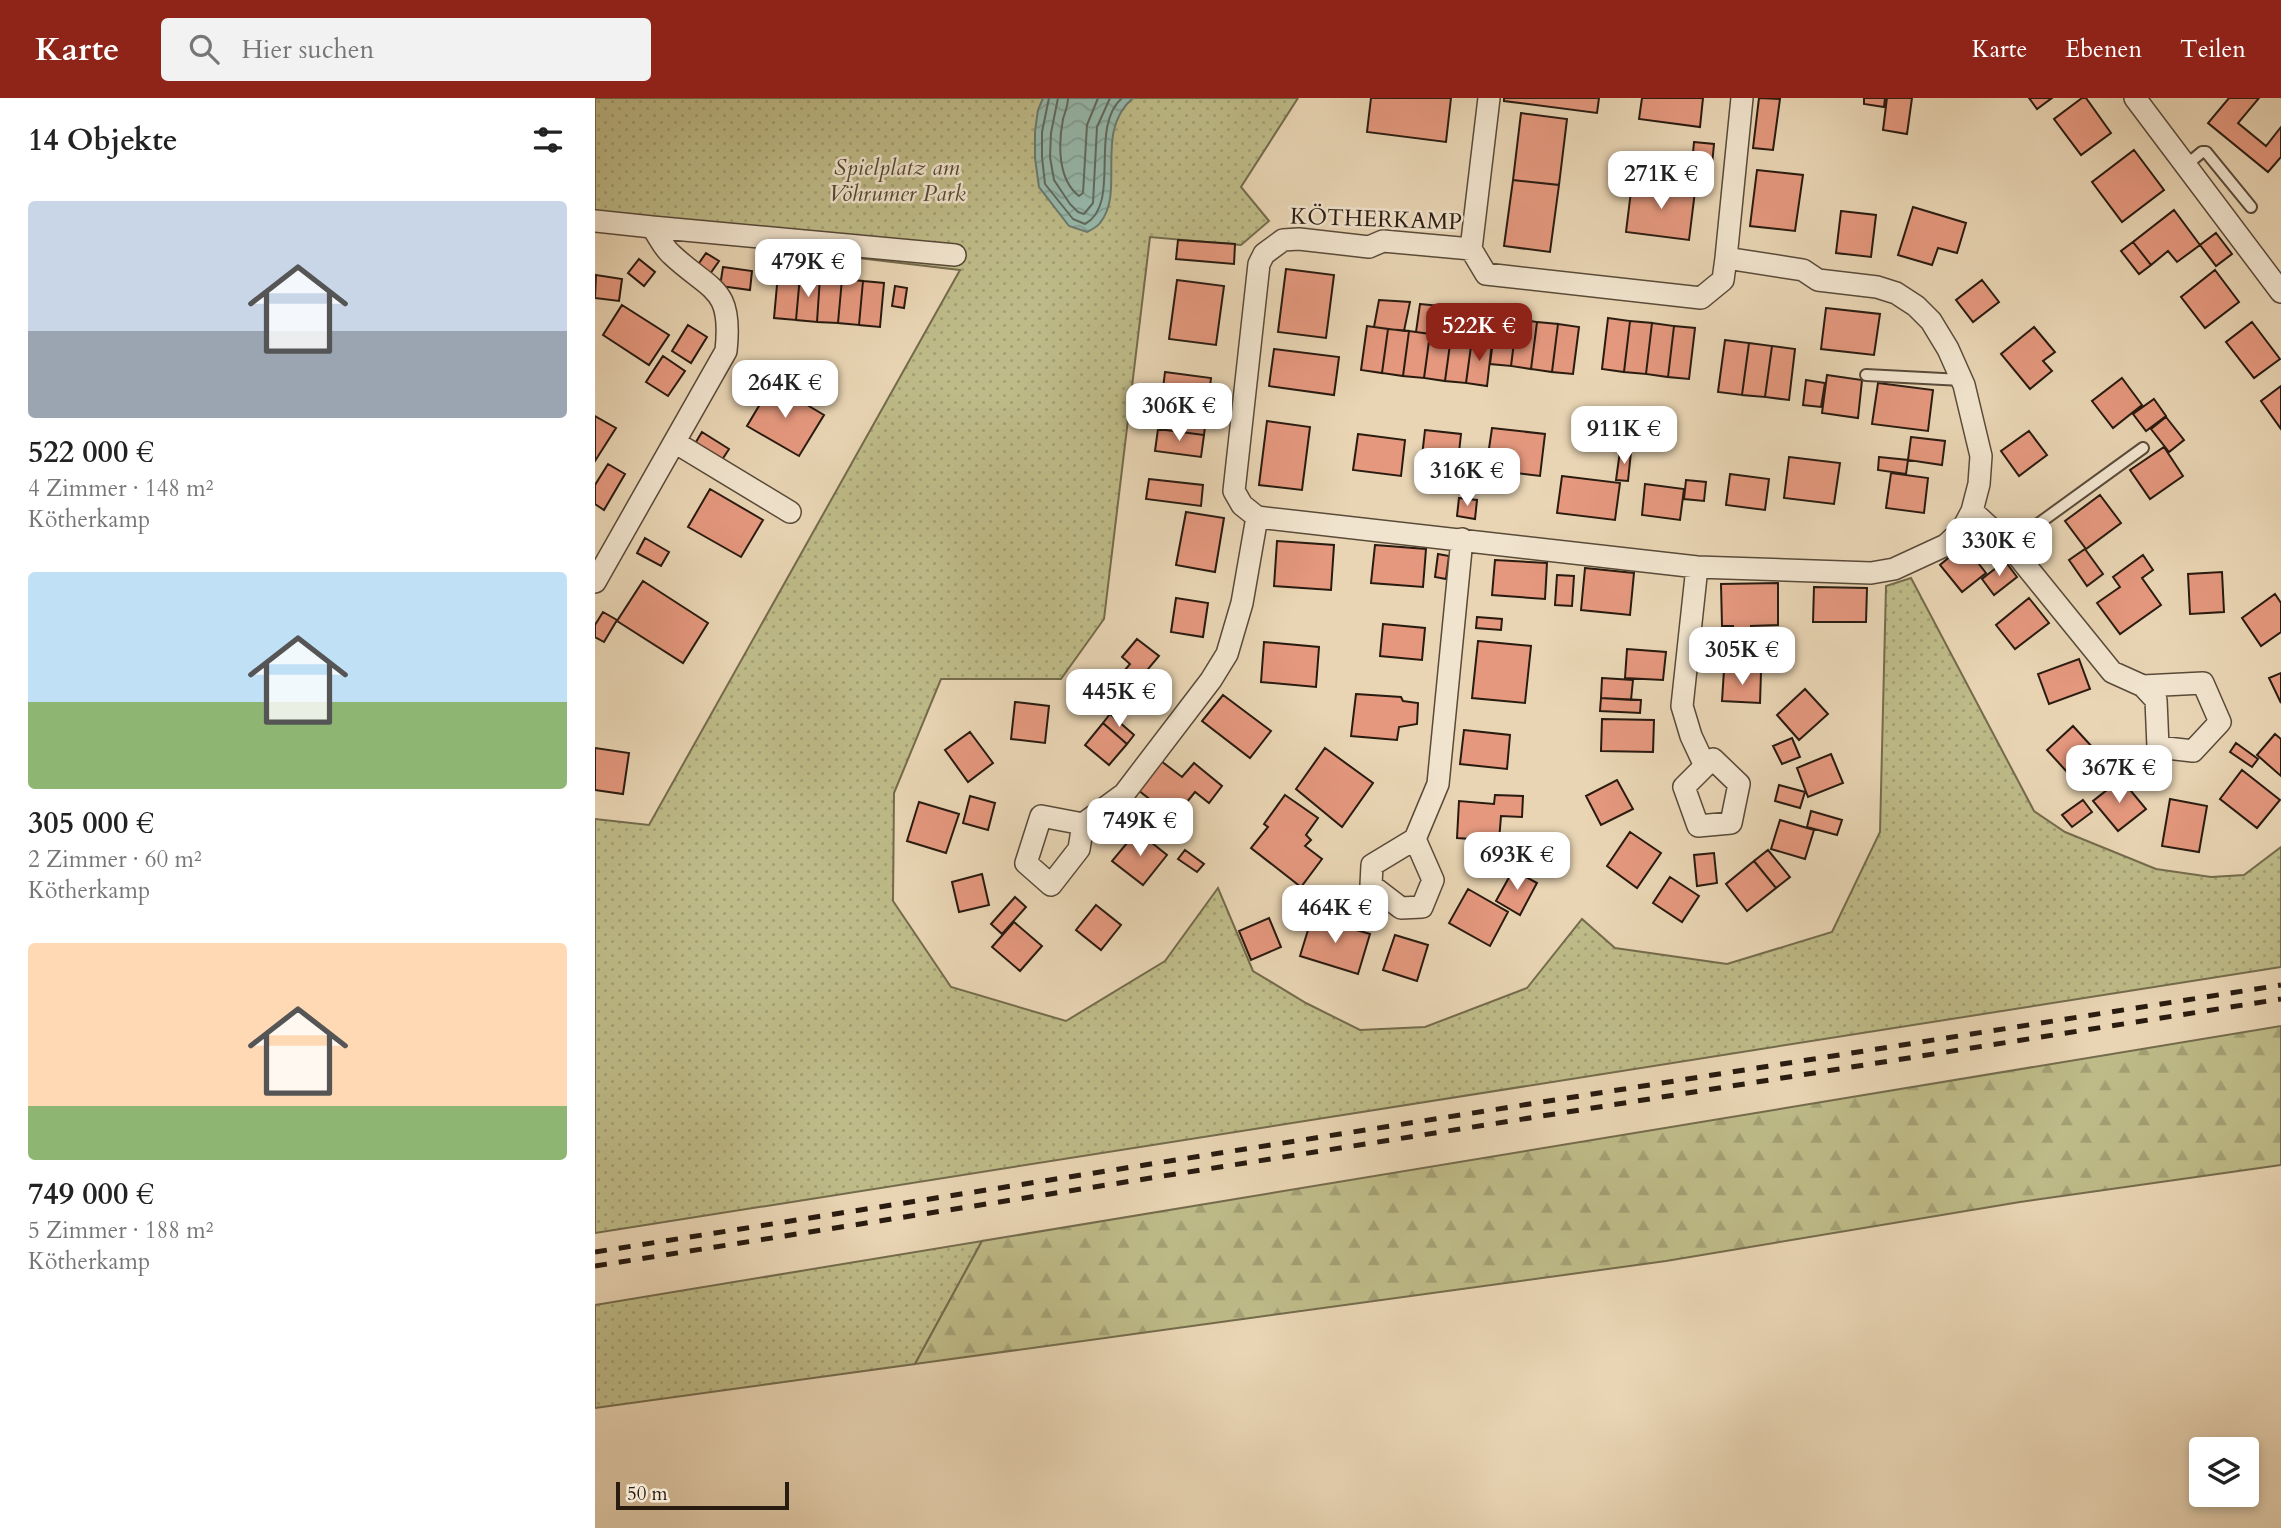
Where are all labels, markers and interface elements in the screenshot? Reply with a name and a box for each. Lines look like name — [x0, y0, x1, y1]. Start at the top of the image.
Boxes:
search box — [161, 18, 651, 81]
text: Karte — [35, 27, 119, 72]
icon: search — [185, 30, 223, 68]
text: Hier suchen — [241, 32, 374, 67]
text: Karte — [1972, 33, 2027, 66]
text: Ebenen — [2065, 33, 2142, 66]
text: Teilen — [2180, 33, 2246, 66]
text: 14 Objekte — [28, 120, 178, 161]
icon: filters — [529, 121, 567, 159]
park label: Spielplatz am Vöhrumer Park — [828, 152, 966, 209]
pin: 271K € — [1604, 152, 1718, 211]
text: 271K € — [1624, 158, 1698, 189]
street label: KÖTHERKAMP — [1290, 201, 1462, 237]
pin: 479K € — [751, 240, 865, 299]
icon: home — [235, 246, 361, 372]
text: 479K € — [771, 246, 845, 277]
pin: 522K € — [1422, 303, 1536, 363]
text: 522K € — [1442, 310, 1516, 341]
pin: 264K € — [728, 360, 842, 420]
text: 264K € — [748, 367, 822, 398]
pin: 306K € — [1122, 384, 1236, 443]
text: 306K € — [1142, 390, 1216, 421]
pin: 911K € — [1567, 406, 1681, 466]
text: 911K € — [1587, 413, 1661, 444]
text: 522 000 € — [28, 432, 154, 473]
pin: 316K € — [1410, 448, 1524, 508]
text: 316K € — [1430, 455, 1504, 486]
text: 4 Zimmer · 148 m² — [28, 473, 213, 504]
text: Kötherkamp — [28, 504, 150, 535]
pin: 330K € — [1942, 518, 2056, 578]
text: 330K € — [1962, 525, 2036, 556]
icon: home — [235, 617, 361, 743]
pin: 305K € — [1685, 628, 1799, 687]
text: 305K € — [1705, 634, 1779, 665]
pin: 445K € — [1062, 670, 1176, 729]
text: 445K € — [1082, 676, 1156, 707]
pin: 367K € — [2062, 746, 2176, 805]
text: 367K € — [2082, 752, 2156, 783]
pin: 749K € — [1083, 798, 1197, 858]
text: 305 000 € — [28, 803, 154, 844]
text: 749K € — [1103, 805, 1177, 836]
pin: 693K € — [1460, 832, 1574, 892]
text: 693K € — [1480, 839, 1554, 870]
text: 2 Zimmer · 60 m² — [28, 844, 202, 875]
text: Kötherkamp — [28, 875, 150, 906]
pin: 464K € — [1278, 886, 1392, 945]
text: 464K € — [1298, 892, 1372, 923]
icon: home — [235, 988, 361, 1114]
text: 749 000 € — [28, 1174, 154, 1215]
text: 5 Zimmer · 188 m² — [28, 1215, 213, 1246]
text: Kötherkamp — [28, 1246, 150, 1277]
map controls — [2189, 1437, 2259, 1507]
button: layers — [2189, 1437, 2259, 1507]
scale bar — [616, 1479, 789, 1511]
text: 50 m — [627, 1481, 668, 1507]

